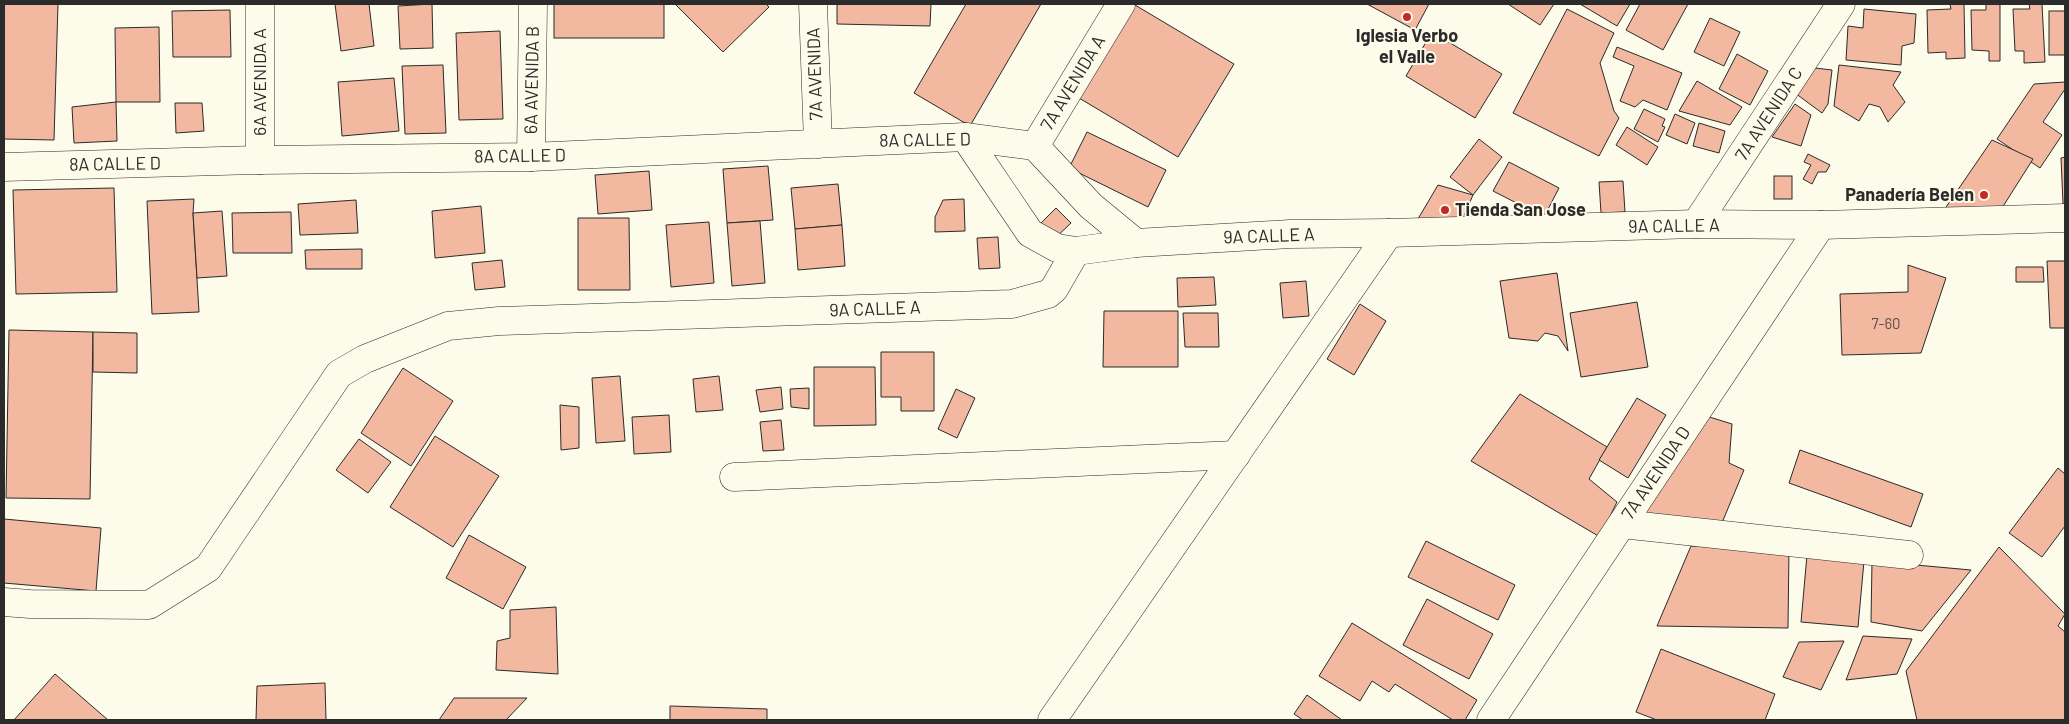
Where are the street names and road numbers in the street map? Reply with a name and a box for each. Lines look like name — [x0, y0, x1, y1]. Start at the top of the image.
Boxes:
street label: 6A AVENIDA B — [519, 26, 543, 134]
street label: 7A AVENIDA — [801, 27, 827, 121]
street label: 6A AVENIDA A — [248, 28, 270, 136]
street label: 7A AVENIDA A — [1035, 31, 1109, 134]
street label: 7A AVENIDA C — [1730, 62, 1807, 164]
street label: 8A CALLE D — [879, 127, 971, 151]
street label: 8A CALLE D — [474, 143, 566, 167]
street label: 8A CALLE D — [69, 151, 161, 175]
street label: 9A CALLE A — [1628, 213, 1720, 237]
street label: 9A CALLE A — [1223, 222, 1315, 248]
street label: 9A CALLE A — [829, 295, 921, 321]
street label: 7A AVENIDA D — [1616, 422, 1694, 523]

